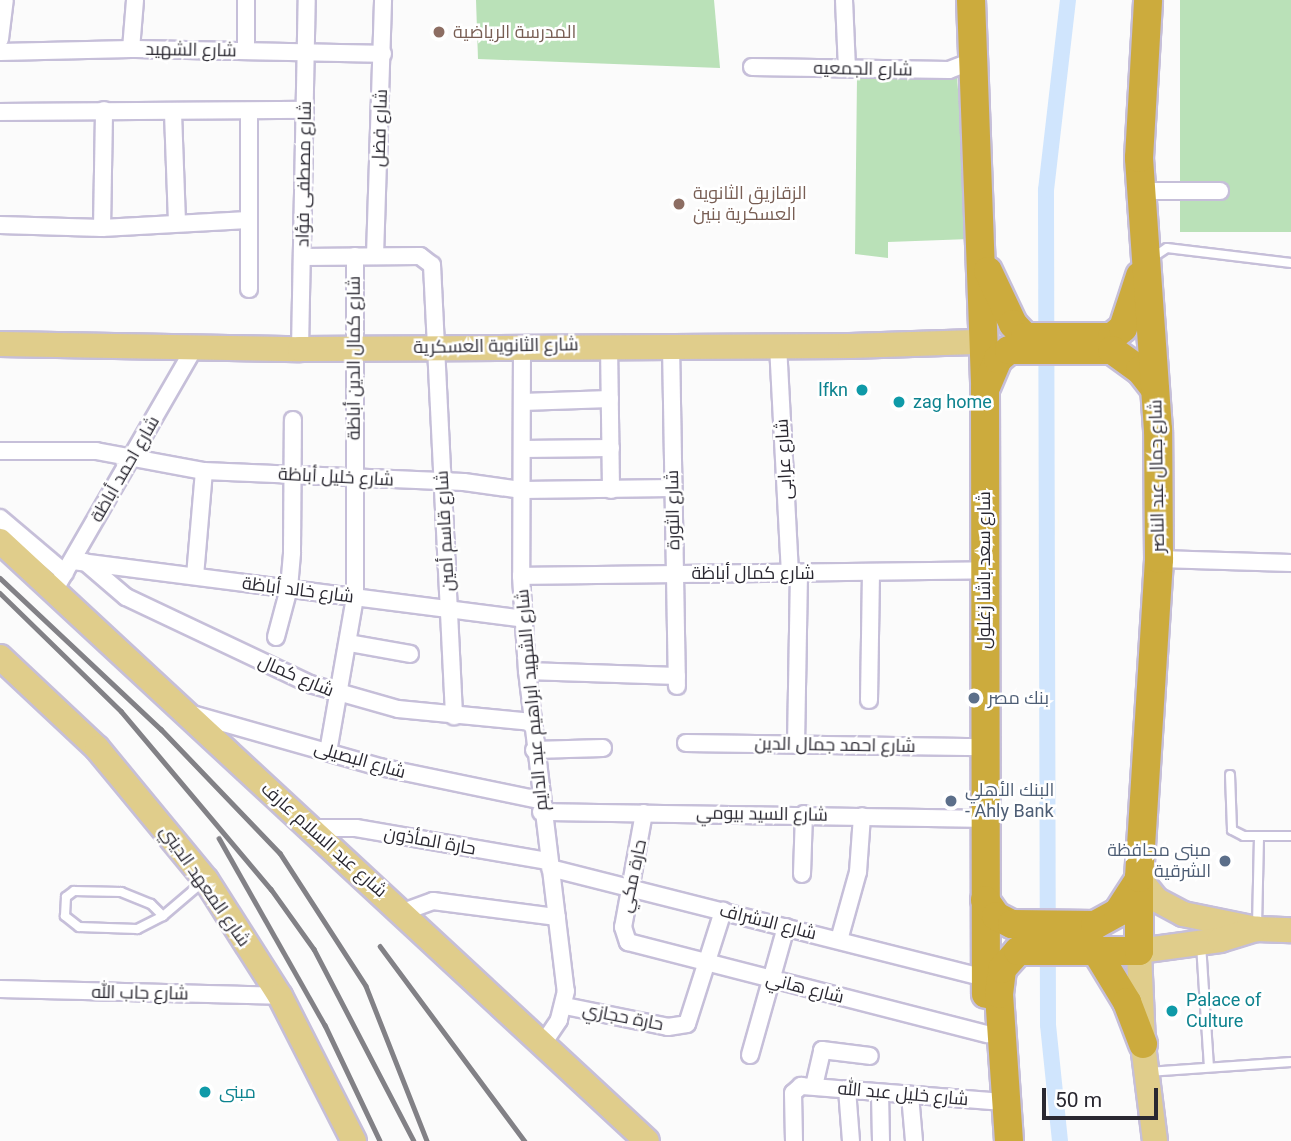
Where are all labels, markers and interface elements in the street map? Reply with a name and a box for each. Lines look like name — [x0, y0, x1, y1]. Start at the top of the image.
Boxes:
place label: المدرسة الرياضية — [453, 21, 576, 43]
marker: المدرسة الرياضية — [431, 24, 447, 40]
street label: شارع الشهيد — [145, 38, 237, 62]
street label: شارع الجمعيه — [813, 57, 913, 81]
street label: شارع فضل — [368, 89, 392, 167]
street label: شارع مصطفى فؤاد — [292, 101, 316, 247]
place label: الزقازيق الثانوية العسكرية بنين — [693, 183, 807, 226]
marker: الزقازيق الثانوية العسكرية بنين — [671, 196, 687, 212]
street label: شارع كمال الدين أباظة — [343, 276, 365, 440]
street label: شارع الثانوية العسكرية — [413, 334, 579, 358]
place label: lfkn — [818, 379, 848, 401]
marker: lfkn — [854, 382, 870, 398]
place label: zag home — [913, 391, 992, 413]
marker: zag home — [891, 394, 907, 410]
street label: شارع جمال عبد الناصر — [1145, 399, 1169, 553]
street label: شارع احمد أباظة — [86, 412, 164, 526]
street label: شارع عرابى — [771, 418, 797, 500]
street label: شارع خليل أباظة — [278, 463, 394, 491]
street label: شارع قاسم أمين — [431, 470, 459, 592]
street label: شارع الثورة — [662, 470, 684, 550]
street label: شارع سعد باشا زغلول — [973, 491, 995, 649]
street label: شارع كمال أباظة — [691, 562, 815, 584]
street label: شارع خالد أباظة — [241, 572, 355, 608]
street label: شارع الشهيد ابراهيم عبد الدايم — [512, 588, 552, 812]
street label: شارع كمال — [255, 650, 337, 702]
place label: بنك مصر — [988, 687, 1049, 709]
marker: بنك مصر — [966, 690, 982, 706]
street label: شارع احمد جمال الدين — [754, 733, 916, 757]
street label: شارع البصيلى — [312, 737, 408, 783]
street label: شارع عبد السلام عارف — [257, 778, 391, 902]
place label: البنك الأهلي - Ahly Bank — [965, 780, 1054, 822]
marker: البنك الأهلي - Ahly Bank — [943, 793, 959, 809]
street label: شارع السيد بيومي — [696, 802, 828, 826]
street label: شارع المعهد الديني — [155, 821, 255, 951]
street label: حارة المأذون — [382, 822, 478, 860]
street label: حارة مكي — [615, 837, 651, 915]
place label: مبنى محافظة الشرقية — [1107, 840, 1211, 882]
marker: مبنى محافظة الشرقية — [1217, 853, 1233, 869]
street label: شارع الاشراف — [717, 900, 819, 944]
street label: شارع هاني — [764, 968, 846, 1008]
street label: شارع جاب الله — [91, 981, 189, 1005]
place label: Palace of Culture — [1186, 990, 1261, 1032]
street label: حارة حجازي — [581, 999, 665, 1035]
marker: Palace of Culture — [1164, 1003, 1180, 1019]
scale bar — [1046, 1074, 1162, 1118]
street label: شارع خليل عبد الله — [837, 1078, 969, 1110]
place label: مبنى — [219, 1081, 256, 1103]
marker: مبنى — [197, 1084, 213, 1100]
text: 50 m — [1055, 1088, 1102, 1112]

